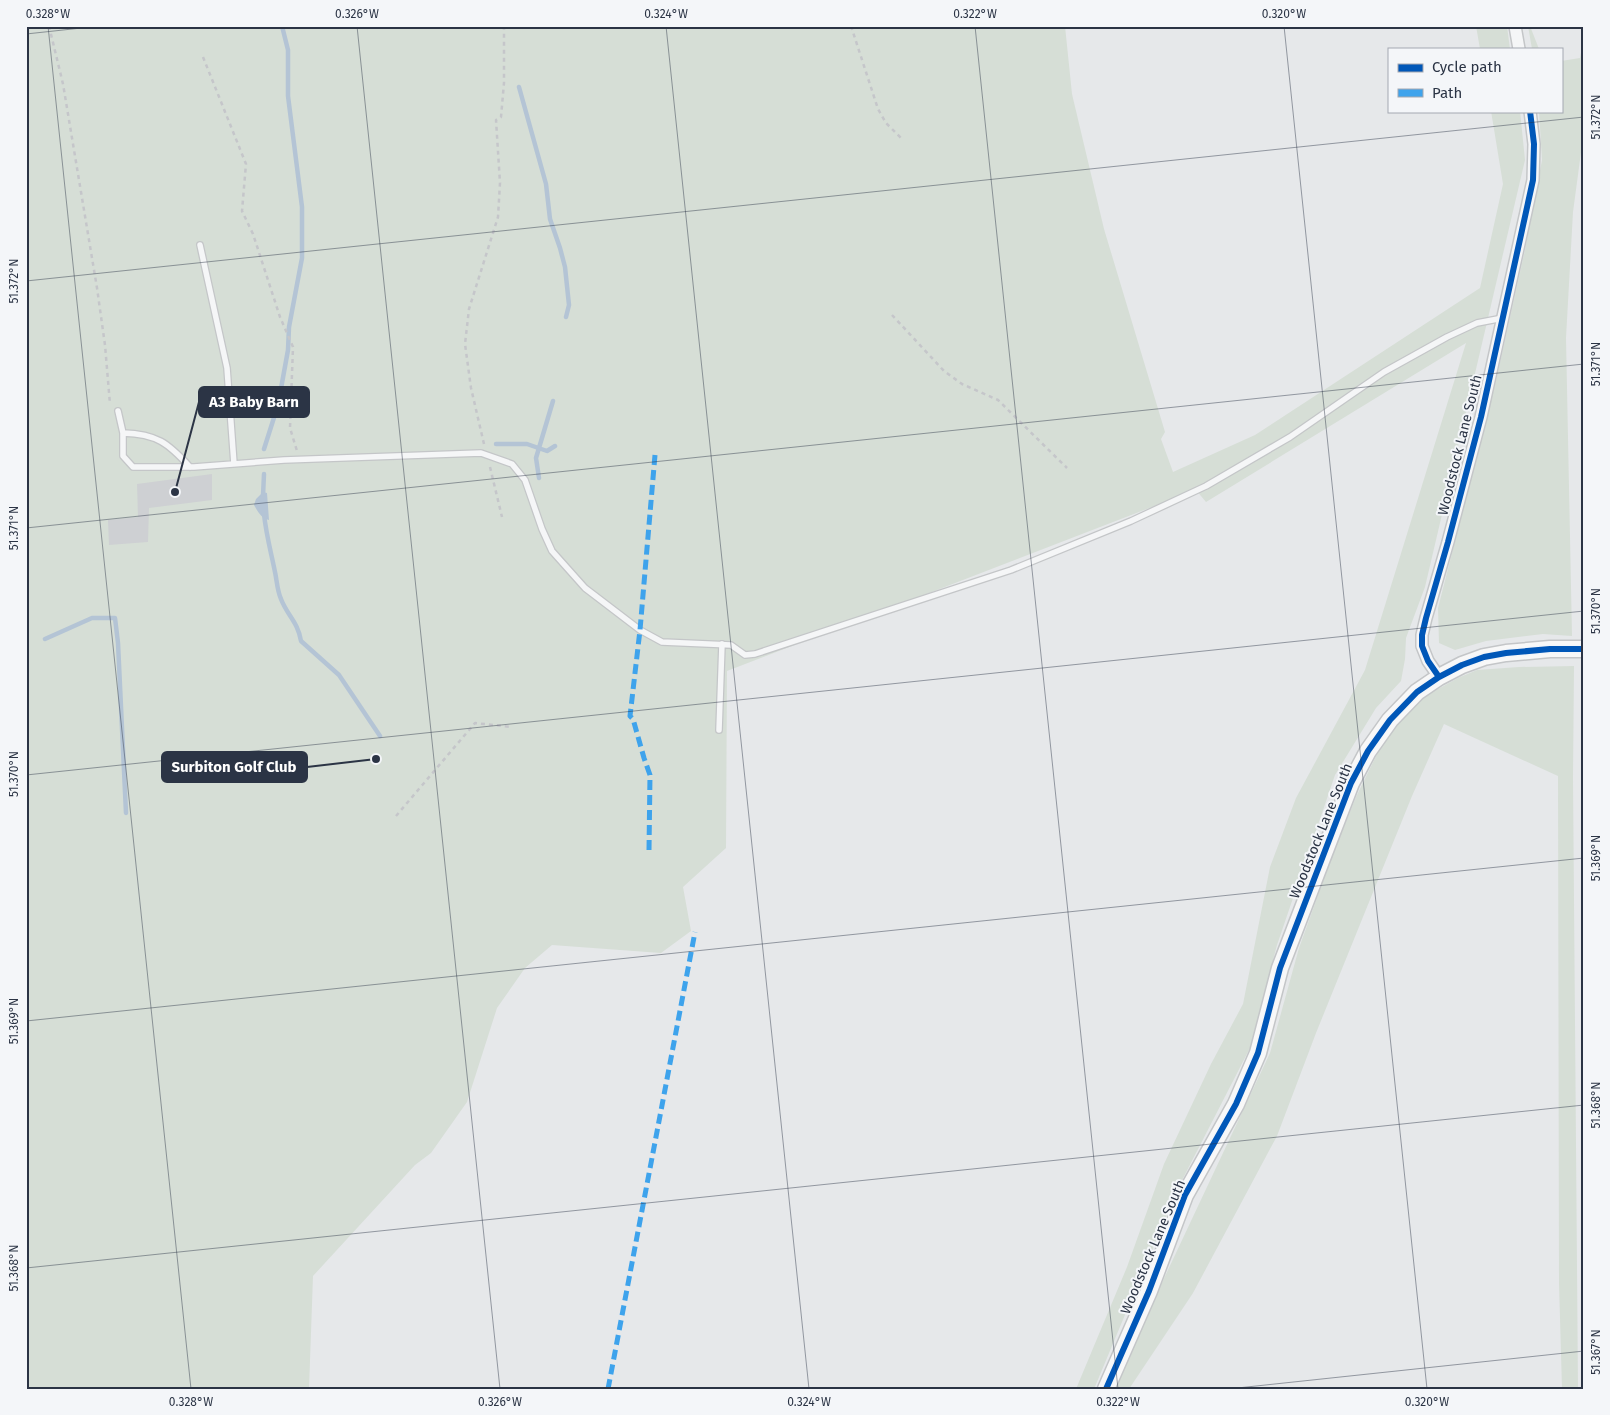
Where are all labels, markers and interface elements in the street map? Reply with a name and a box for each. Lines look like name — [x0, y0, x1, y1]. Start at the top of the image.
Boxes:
text: 0.328°W — [26, 7, 70, 21]
text: 0.326°W — [335, 7, 379, 21]
text: 0.324°W — [644, 7, 688, 21]
text: 0.322°W — [953, 7, 997, 21]
text: 0.320°W — [1262, 7, 1306, 21]
legend — [1388, 48, 1562, 112]
text: Cycle path — [1432, 58, 1502, 76]
text: Path — [1432, 84, 1462, 102]
text: 51.372°N — [1589, 94, 1603, 140]
text: 51.372°N — [7, 258, 21, 304]
text: 51.371°N — [1589, 342, 1603, 386]
street label: Woodstock Lane South — [1434, 373, 1486, 517]
callout: A3 Baby Barn — [199, 387, 309, 417]
text: A3 Baby Barn — [208, 393, 299, 411]
text: 51.371°N — [7, 506, 21, 550]
text: 51.370°N — [1589, 588, 1603, 634]
text: 51.370°N — [7, 751, 21, 797]
callout: Surbiton Golf Club — [162, 752, 307, 782]
text: Surbiton Golf Club — [171, 758, 297, 776]
street label: Woodstock Lane South — [1286, 761, 1356, 901]
text: 51.369°N — [1589, 835, 1603, 881]
text: 51.369°N — [7, 998, 21, 1044]
text: 51.368°N — [1589, 1081, 1603, 1129]
street label: Woodstock Lane South — [1117, 1177, 1189, 1317]
text: 51.368°N — [7, 1244, 21, 1292]
text: 51.367°N — [1589, 1329, 1603, 1375]
text: 0.328°W — [169, 1395, 213, 1409]
text: 0.326°W — [478, 1395, 522, 1409]
text: 0.324°W — [787, 1395, 831, 1409]
text: 0.322°W — [1096, 1395, 1140, 1409]
text: 0.320°W — [1405, 1395, 1449, 1409]

